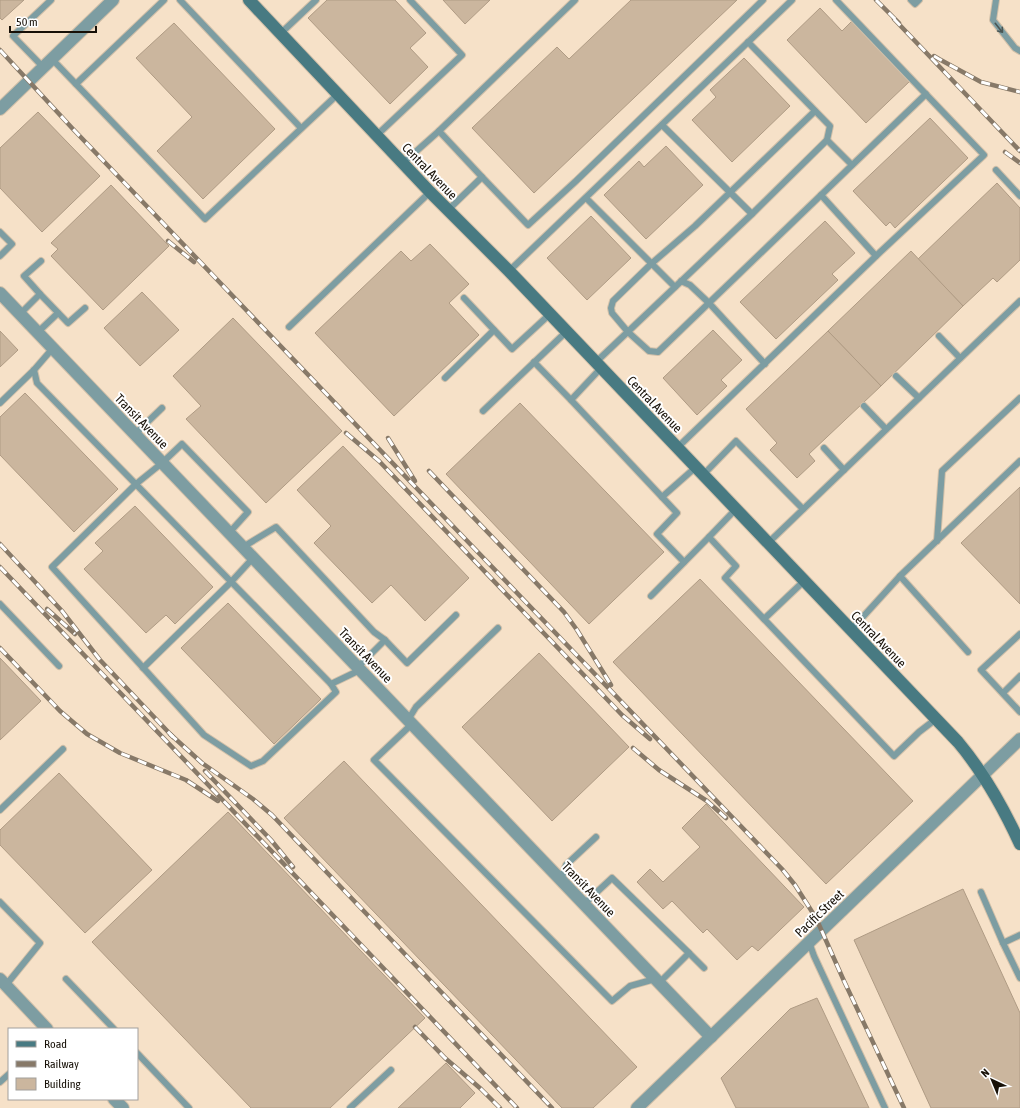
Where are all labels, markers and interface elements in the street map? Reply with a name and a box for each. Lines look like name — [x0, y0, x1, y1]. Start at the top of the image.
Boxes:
scale bar — [10, 8, 96, 34]
text: 50 m — [16, 15, 38, 29]
one-way arrow — [995, 23, 1004, 34]
street label: Central Avenue — [399, 140, 460, 203]
street label: Central Avenue — [624, 373, 685, 436]
street label: Transit Avenue — [112, 391, 171, 452]
street label: Central Avenue — [848, 608, 909, 671]
street label: Transit Avenue — [336, 625, 395, 686]
street label: Transit Avenue — [559, 859, 618, 920]
street label: Pacific Street — [792, 886, 847, 940]
legend — [8, 1028, 138, 1100]
text: Road — [44, 1037, 67, 1051]
text: Railway — [44, 1057, 79, 1071]
north arrow — [972, 1060, 1012, 1100]
text: N — [979, 1066, 992, 1079]
text: Building — [44, 1077, 82, 1091]

